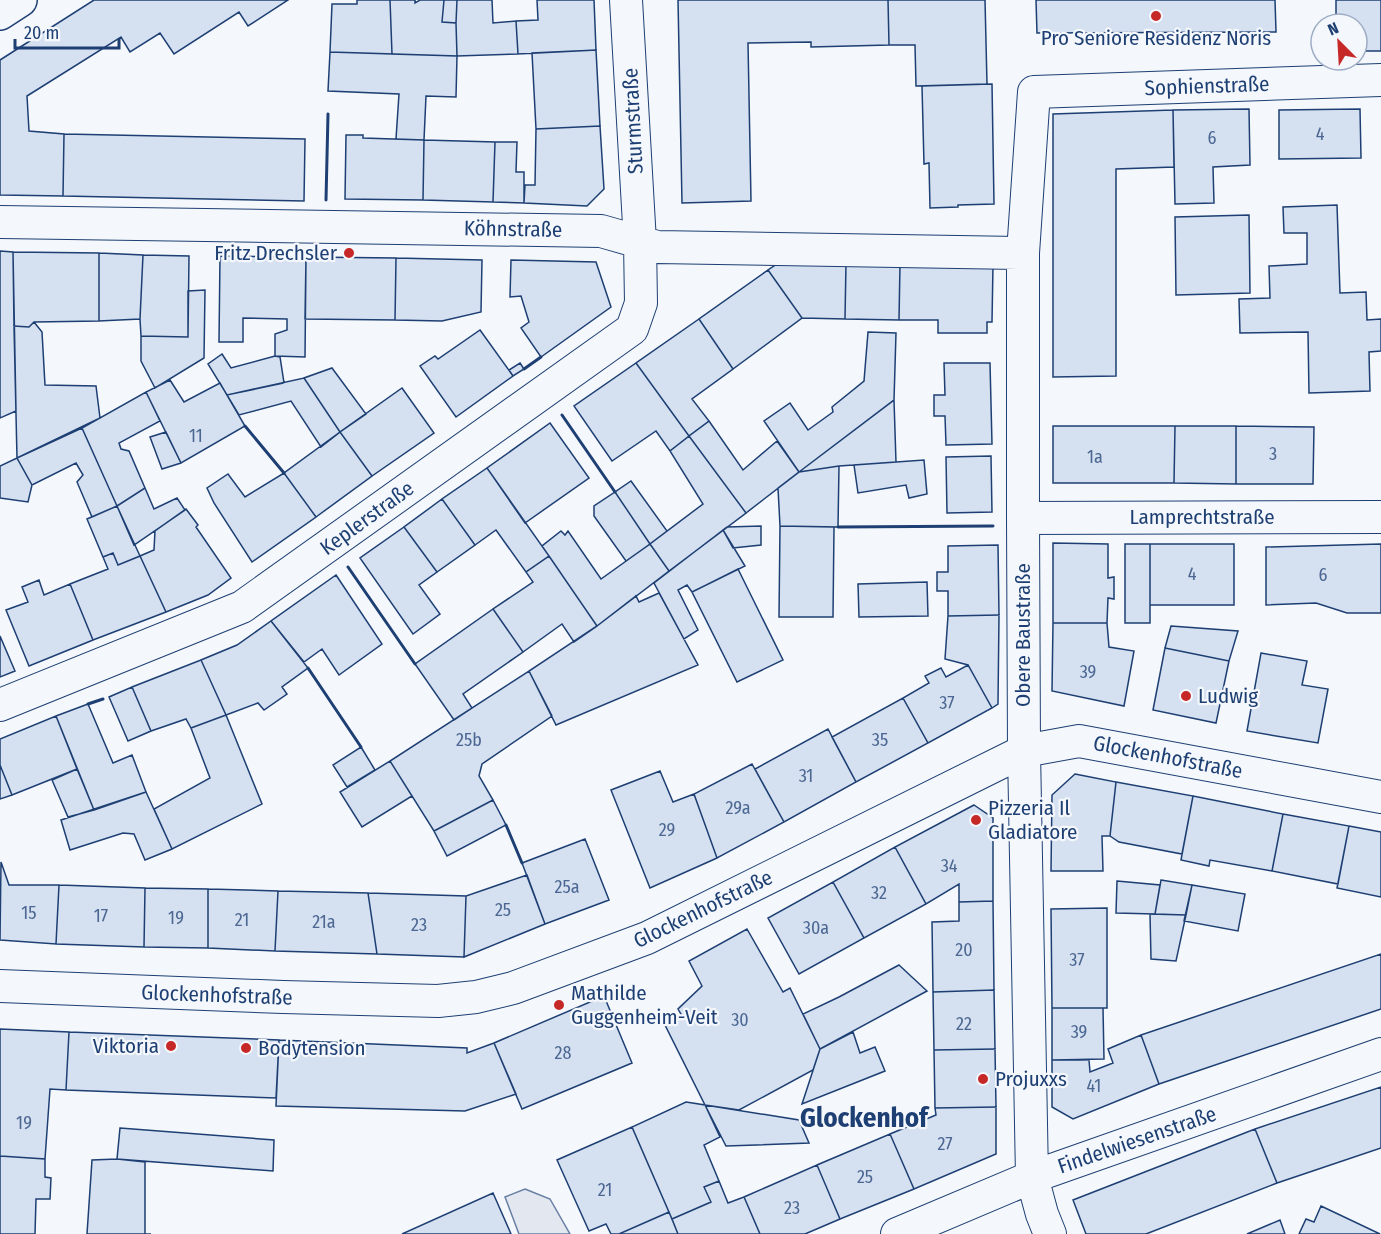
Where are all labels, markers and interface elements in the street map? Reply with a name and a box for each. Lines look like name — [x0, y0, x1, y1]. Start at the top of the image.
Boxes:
marker: Pro Seniore Residenz Noris — [1149, 9, 1163, 23]
scale bar — [15, 12, 118, 50]
north arrow — [1309, 12, 1369, 72]
text: N — [1325, 18, 1341, 39]
text: 20 m — [24, 22, 59, 44]
place label: Pro Seniore Residenz Noris — [1041, 25, 1271, 51]
street label: Sturmstraße — [617, 67, 649, 175]
street label: Sophienstraße — [1144, 71, 1270, 101]
house number: 4 — [1316, 123, 1325, 145]
house number: 6 — [1208, 127, 1217, 149]
street label: Köhnstraße — [464, 215, 562, 243]
place label: Fritz Drechsler — [214, 240, 338, 266]
marker: Fritz Drechsler — [342, 246, 356, 260]
house number: 11 — [189, 425, 203, 447]
house number: 3 — [1269, 443, 1277, 465]
house number: 1a — [1087, 446, 1103, 468]
street label: Keplerstraße — [315, 475, 419, 561]
street label: Lamprechtstraße — [1129, 504, 1275, 530]
street label: Obere Baustraße — [1010, 563, 1036, 707]
house number: 4 — [1188, 563, 1197, 585]
house number: 6 — [1319, 564, 1328, 586]
house number: 39 — [1080, 661, 1096, 683]
place label: Ludwig — [1198, 683, 1258, 709]
marker: Ludwig — [1179, 689, 1193, 703]
house number: 37 — [939, 692, 955, 714]
house number: 25b — [456, 729, 482, 751]
house number: 35 — [872, 729, 888, 751]
street label: Glockenhofstraße — [1091, 730, 1245, 784]
house number: 31 — [799, 765, 813, 787]
place label: Pizzeria Il Gladiatore — [988, 795, 1077, 845]
house number: 29a — [725, 797, 751, 819]
marker: Pizzeria Il Gladiatore — [969, 813, 983, 827]
house number: 29 — [659, 819, 675, 841]
house number: 34 — [941, 855, 958, 877]
street label: Glockenhofstraße — [629, 864, 777, 954]
house number: 25a — [554, 876, 580, 898]
house number: 32 — [871, 882, 887, 904]
house number: 25 — [495, 899, 511, 921]
house number: 15 — [21, 902, 37, 924]
house number: 17 — [94, 905, 108, 927]
house number: 19 — [168, 907, 184, 929]
house number: 21 — [235, 909, 249, 931]
house number: 21a — [312, 911, 336, 933]
house number: 23 — [411, 914, 427, 936]
house number: 30a — [803, 917, 829, 939]
house number: 20 — [955, 939, 973, 961]
house number: 37 — [1069, 949, 1085, 971]
street label: Glockenhofstraße — [141, 979, 293, 1011]
place label: Mathilde Guggenheim-Veit — [571, 980, 718, 1030]
marker: Mathilde Guggenheim-Veit — [552, 998, 566, 1012]
house number: 30 — [731, 1009, 749, 1031]
house number: 22 — [956, 1013, 972, 1035]
house number: 39 — [1071, 1021, 1087, 1043]
place label: Viktoria — [93, 1033, 159, 1059]
place label: Bodytension — [258, 1035, 366, 1061]
marker: Viktoria — [164, 1039, 178, 1053]
marker: Bodytension — [239, 1041, 253, 1055]
house number: 28 — [555, 1042, 571, 1064]
place label: Projuxxs — [995, 1066, 1067, 1092]
marker: Projuxxs — [976, 1072, 990, 1086]
house number: 41 — [1087, 1075, 1101, 1097]
street label: Findelwiesenstraße — [1054, 1101, 1220, 1179]
district label: Glockenhof — [800, 1102, 930, 1134]
house number: 19 — [16, 1112, 32, 1134]
house number: 27 — [937, 1133, 953, 1155]
house number: 25 — [857, 1166, 873, 1188]
house number: 21 — [598, 1179, 612, 1201]
house number: 23 — [784, 1197, 800, 1219]

